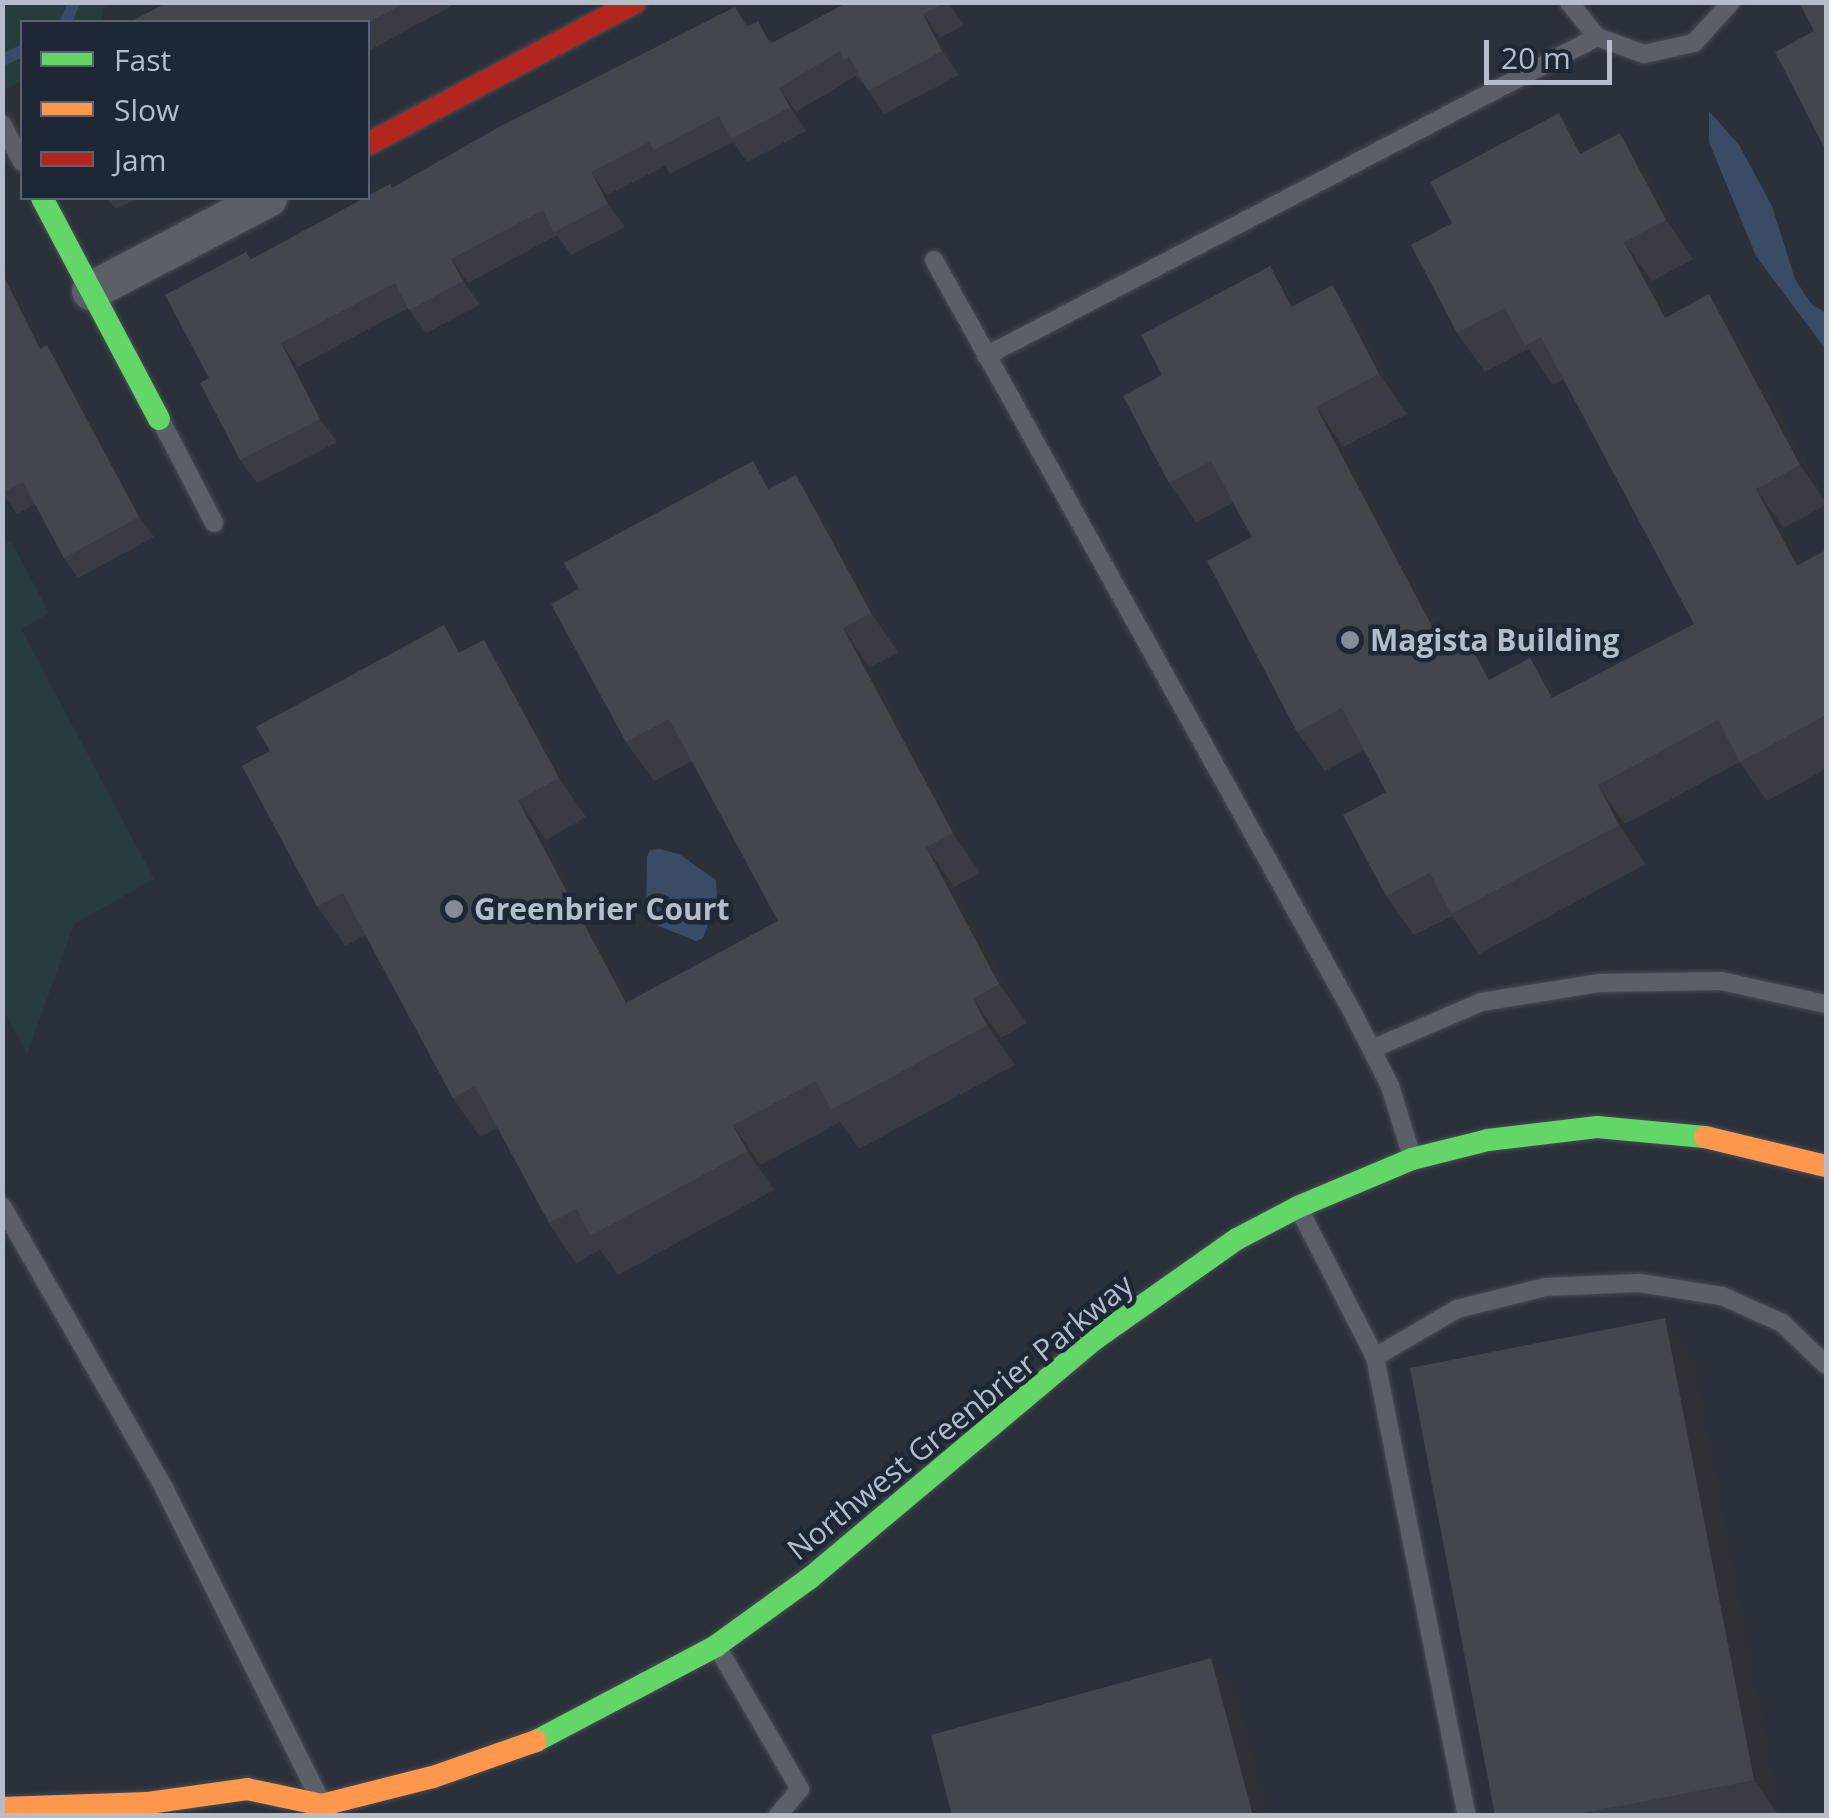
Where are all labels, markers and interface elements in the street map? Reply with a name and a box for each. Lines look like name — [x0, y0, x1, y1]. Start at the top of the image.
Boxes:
legend — [20, 20, 370, 200]
scale bar — [1489, 20, 1616, 82]
text: 20 m — [1501, 37, 1571, 78]
text: Fast — [114, 39, 171, 80]
text: Slow — [114, 89, 179, 130]
text: Jam — [114, 139, 167, 180]
place label: Magista Building — [1370, 622, 1619, 658]
marker: Magista Building — [1339, 629, 1361, 651]
place label: Greenbrier Court — [474, 891, 729, 927]
marker: Greenbrier Court — [443, 898, 465, 920]
street label: Northwest Greenbrier Parkway — [780, 1267, 1140, 1567]

